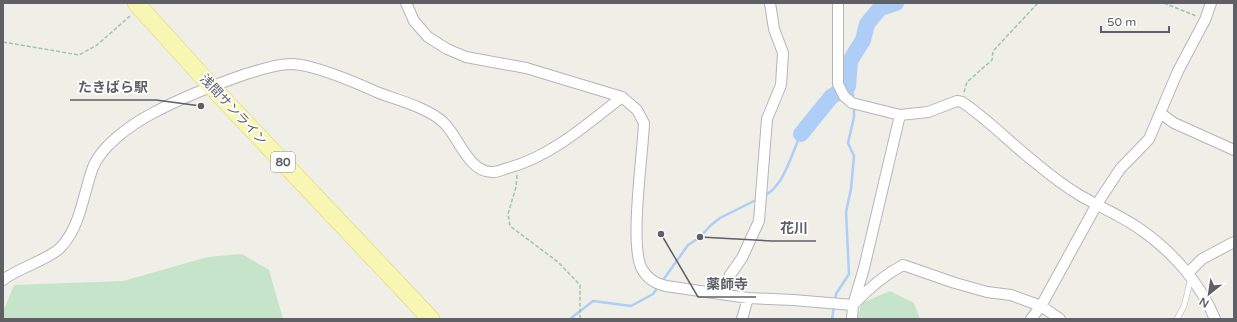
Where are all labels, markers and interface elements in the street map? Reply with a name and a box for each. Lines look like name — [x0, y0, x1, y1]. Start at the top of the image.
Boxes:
scale bar — [1101, 8, 1169, 34]
text: 50 m — [1107, 15, 1136, 29]
street label: 浅間サンライン — [196, 71, 270, 148]
callout: たきばら駅 — [70, 74, 156, 100]
text: たきばら駅 — [78, 79, 148, 96]
road number: 80 — [271, 152, 295, 172]
callout: 花川 — [772, 215, 816, 241]
text: 花川 — [780, 220, 808, 237]
callout: 薬師寺 — [698, 271, 756, 297]
north arrow — [1189, 274, 1229, 314]
text: 薬師寺 — [706, 276, 748, 293]
text: N — [1197, 294, 1211, 310]

